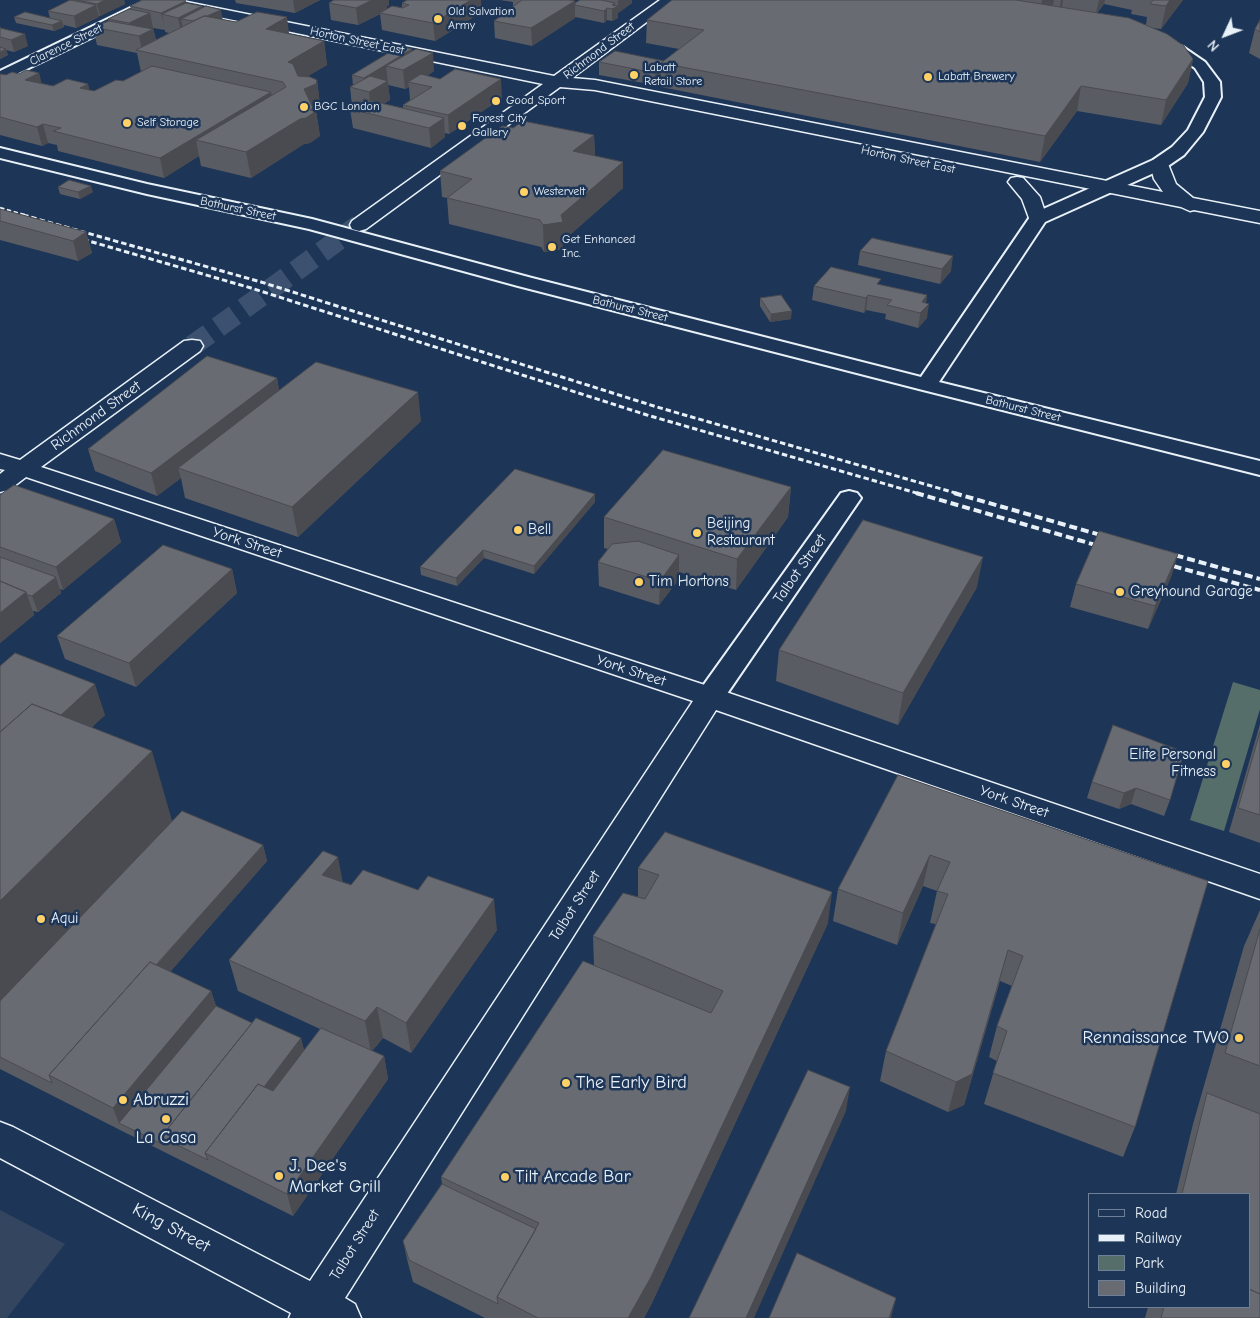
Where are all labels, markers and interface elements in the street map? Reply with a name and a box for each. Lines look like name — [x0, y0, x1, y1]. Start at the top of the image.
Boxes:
place label: Old Salvation Army — [448, 5, 514, 33]
north arrow — [1200, 10, 1250, 60]
marker: Old Salvation Army — [432, 13, 444, 25]
street label: Richmond Street — [561, 20, 637, 82]
street label: Clarence Street — [27, 21, 105, 69]
street label: Horton Street East — [309, 24, 405, 58]
text: N — [1204, 36, 1223, 55]
place label: Labatt Retail Store — [644, 61, 702, 89]
marker: Labatt Retail Store — [628, 69, 640, 81]
place label: Labatt Brewery — [938, 70, 1015, 84]
marker: Labatt Brewery — [922, 71, 934, 83]
place label: Good Sport — [506, 94, 565, 108]
marker: Good Sport — [490, 95, 502, 107]
place label: BGC London — [314, 100, 380, 114]
marker: BGC London — [298, 101, 310, 113]
place label: Forest City Gallery — [472, 112, 526, 140]
place label: Self Storage — [137, 116, 199, 130]
marker: Self Storage — [121, 117, 133, 129]
marker: Forest City Gallery — [456, 120, 468, 132]
street label: Horton Street East — [860, 143, 956, 177]
place label: Westervelt — [534, 185, 585, 199]
marker: Westervelt — [518, 186, 530, 198]
street label: Bathurst Street — [199, 194, 277, 224]
place label: Get Enhanced Inc. — [562, 233, 635, 261]
marker: Get Enhanced Inc. — [546, 241, 558, 253]
street label: Bathurst Street — [591, 293, 669, 325]
street label: Richmond Street — [48, 377, 144, 455]
street label: Bathurst Street — [984, 393, 1062, 425]
place label: Beijing Restaurant — [707, 515, 775, 550]
place label: Bell — [528, 521, 551, 539]
street label: York Street — [210, 523, 284, 563]
marker: Bell — [512, 524, 524, 536]
marker: Beijing Restaurant — [691, 527, 703, 539]
street label: Talbot Street — [770, 531, 830, 607]
place label: Tim Hortons — [649, 573, 729, 591]
marker: Tim Hortons — [633, 576, 645, 588]
place label: Greyhound Garage — [1130, 583, 1253, 601]
marker: Greyhound Garage — [1114, 586, 1126, 598]
street label: York Street — [594, 651, 668, 691]
place label: Elite Personal Fitness — [1129, 746, 1216, 781]
marker: Elite Personal Fitness — [1220, 758, 1232, 770]
street label: York Street — [977, 782, 1051, 822]
street label: Talbot Street — [546, 867, 604, 945]
place label: Aqui — [51, 910, 79, 928]
marker: Aqui — [35, 913, 47, 925]
place label: Rennaissance TWO — [1082, 1027, 1229, 1049]
marker: Rennaissance TWO — [1233, 1032, 1245, 1044]
place label: The Early Bird — [576, 1072, 687, 1094]
marker: The Early Bird — [560, 1077, 572, 1089]
place label: Abruzzi — [133, 1089, 189, 1111]
marker: Abruzzi — [117, 1094, 129, 1106]
marker: La Casa — [160, 1113, 172, 1125]
place label: La Casa — [135, 1127, 197, 1149]
place label: J. Dee's Market Grill — [289, 1155, 381, 1198]
place label: Tilt Arcade Bar — [515, 1166, 631, 1188]
marker: J. Dee's Market Grill — [273, 1170, 285, 1182]
marker: Tilt Arcade Bar — [499, 1171, 511, 1183]
legend — [1088, 1193, 1250, 1308]
street label: King Street — [129, 1199, 213, 1257]
text: Road — [1135, 1204, 1167, 1222]
street label: Talbot Street — [326, 1206, 384, 1284]
text: Railway — [1135, 1229, 1181, 1247]
text: Park — [1135, 1254, 1164, 1272]
text: Building — [1135, 1279, 1186, 1297]

